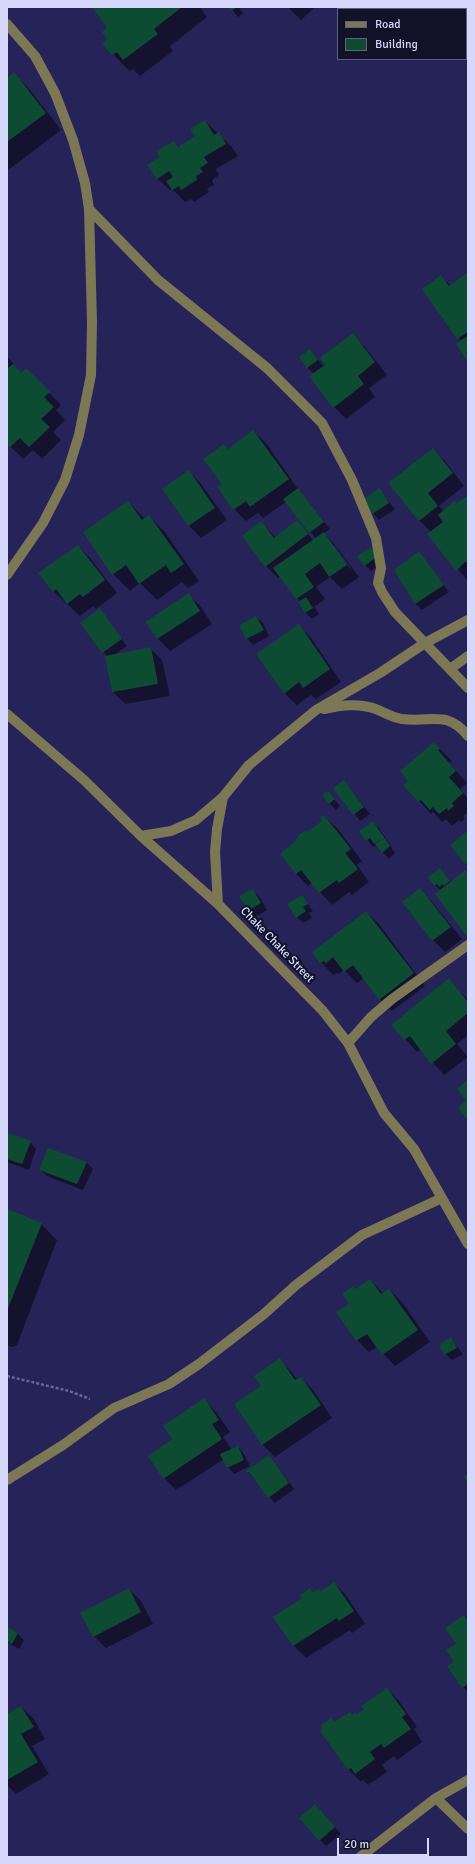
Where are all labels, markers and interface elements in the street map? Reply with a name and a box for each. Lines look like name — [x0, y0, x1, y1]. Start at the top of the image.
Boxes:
legend — [337, 8, 467, 60]
text: Road — [375, 17, 401, 32]
text: Building — [375, 37, 418, 52]
street label: Chake Chake Street — [237, 904, 317, 986]
scale bar — [339, 1830, 431, 1856]
text: 20 m — [344, 1837, 369, 1852]

